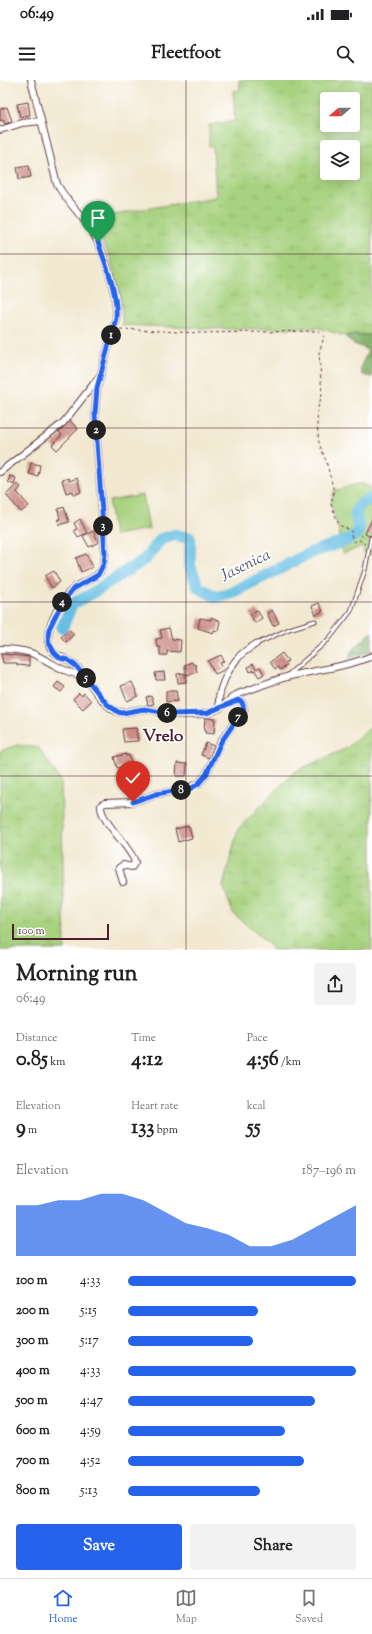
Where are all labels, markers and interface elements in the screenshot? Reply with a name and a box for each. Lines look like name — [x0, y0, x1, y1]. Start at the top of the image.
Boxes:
text: 06:49 — [20, 4, 54, 25]
text: Fleetfoot — [151, 41, 221, 67]
icon: menu — [16, 43, 38, 65]
icon: search — [334, 43, 356, 65]
north arrow — [320, 92, 360, 132]
map controls — [320, 92, 360, 180]
button: layers — [320, 140, 360, 180]
pin — [81, 201, 115, 242]
icon: arrive — [87, 207, 109, 229]
pin: 1 — [101, 325, 121, 345]
text: 1 — [109, 327, 113, 343]
pin: 2 — [86, 420, 106, 440]
text: 2 — [93, 422, 99, 438]
pin: 3 — [93, 516, 113, 536]
text: 3 — [101, 518, 105, 534]
water label: Jasenica — [216, 544, 275, 588]
pin: 4 — [52, 592, 72, 612]
text: 4 — [59, 594, 65, 610]
pin: 5 — [76, 668, 96, 688]
text: 5 — [84, 670, 88, 686]
pin: 6 — [157, 703, 177, 723]
text: 6 — [164, 705, 170, 721]
pin: 7 — [228, 707, 248, 727]
text: 7 — [235, 709, 241, 725]
district label: Vrelo — [143, 725, 183, 749]
pin — [116, 761, 150, 802]
icon: check — [122, 767, 144, 789]
pin: 8 — [171, 780, 191, 800]
text: 8 — [178, 782, 184, 798]
scale bar — [12, 922, 109, 941]
text: 100 m — [18, 923, 45, 939]
text: Morning run — [16, 959, 138, 991]
button: share — [314, 963, 356, 1005]
text: 06:49 — [16, 990, 45, 1008]
text: Distance — [16, 1030, 57, 1046]
text: Time — [131, 1030, 156, 1046]
text: Pace — [247, 1030, 268, 1046]
text: 0.85 — [16, 1046, 48, 1075]
text: 4:12 — [131, 1046, 163, 1075]
text: 4:56 — [247, 1046, 279, 1075]
text: km — [48, 1054, 65, 1070]
text: /km — [279, 1054, 301, 1070]
text: Elevation — [16, 1098, 61, 1114]
text: Heart rate — [131, 1098, 178, 1114]
text: kcal — [247, 1098, 266, 1114]
text: 9 — [16, 1114, 26, 1143]
text: 133 — [131, 1114, 154, 1143]
text: 55 — [247, 1114, 261, 1143]
text: m — [26, 1122, 37, 1138]
text: bpm — [154, 1122, 178, 1138]
text: Elevation — [16, 1162, 69, 1180]
text: 187–196 m — [302, 1162, 356, 1180]
text: 100 m — [16, 1272, 48, 1290]
text: 4:33 — [80, 1272, 100, 1290]
text: 200 m — [16, 1302, 49, 1320]
text: 5:15 — [80, 1302, 97, 1320]
text: 300 m — [16, 1332, 48, 1350]
text: 5:17 — [80, 1332, 99, 1350]
text: 400 m — [16, 1362, 50, 1380]
text: 4:33 — [80, 1362, 100, 1380]
text: 500 m — [16, 1392, 48, 1410]
text: 4:47 — [80, 1392, 103, 1410]
text: 600 m — [16, 1422, 50, 1440]
text: 4:59 — [80, 1422, 101, 1440]
text: 700 m — [16, 1452, 50, 1470]
text: 4:52 — [80, 1452, 100, 1470]
text: 800 m — [16, 1482, 50, 1500]
text: 5:13 — [80, 1482, 98, 1500]
button: Save — [16, 1524, 182, 1570]
button: Share — [190, 1524, 356, 1570]
tab: Home — [49, 1587, 78, 1627]
tab: Map — [175, 1587, 197, 1627]
tab: Saved — [295, 1587, 323, 1627]

